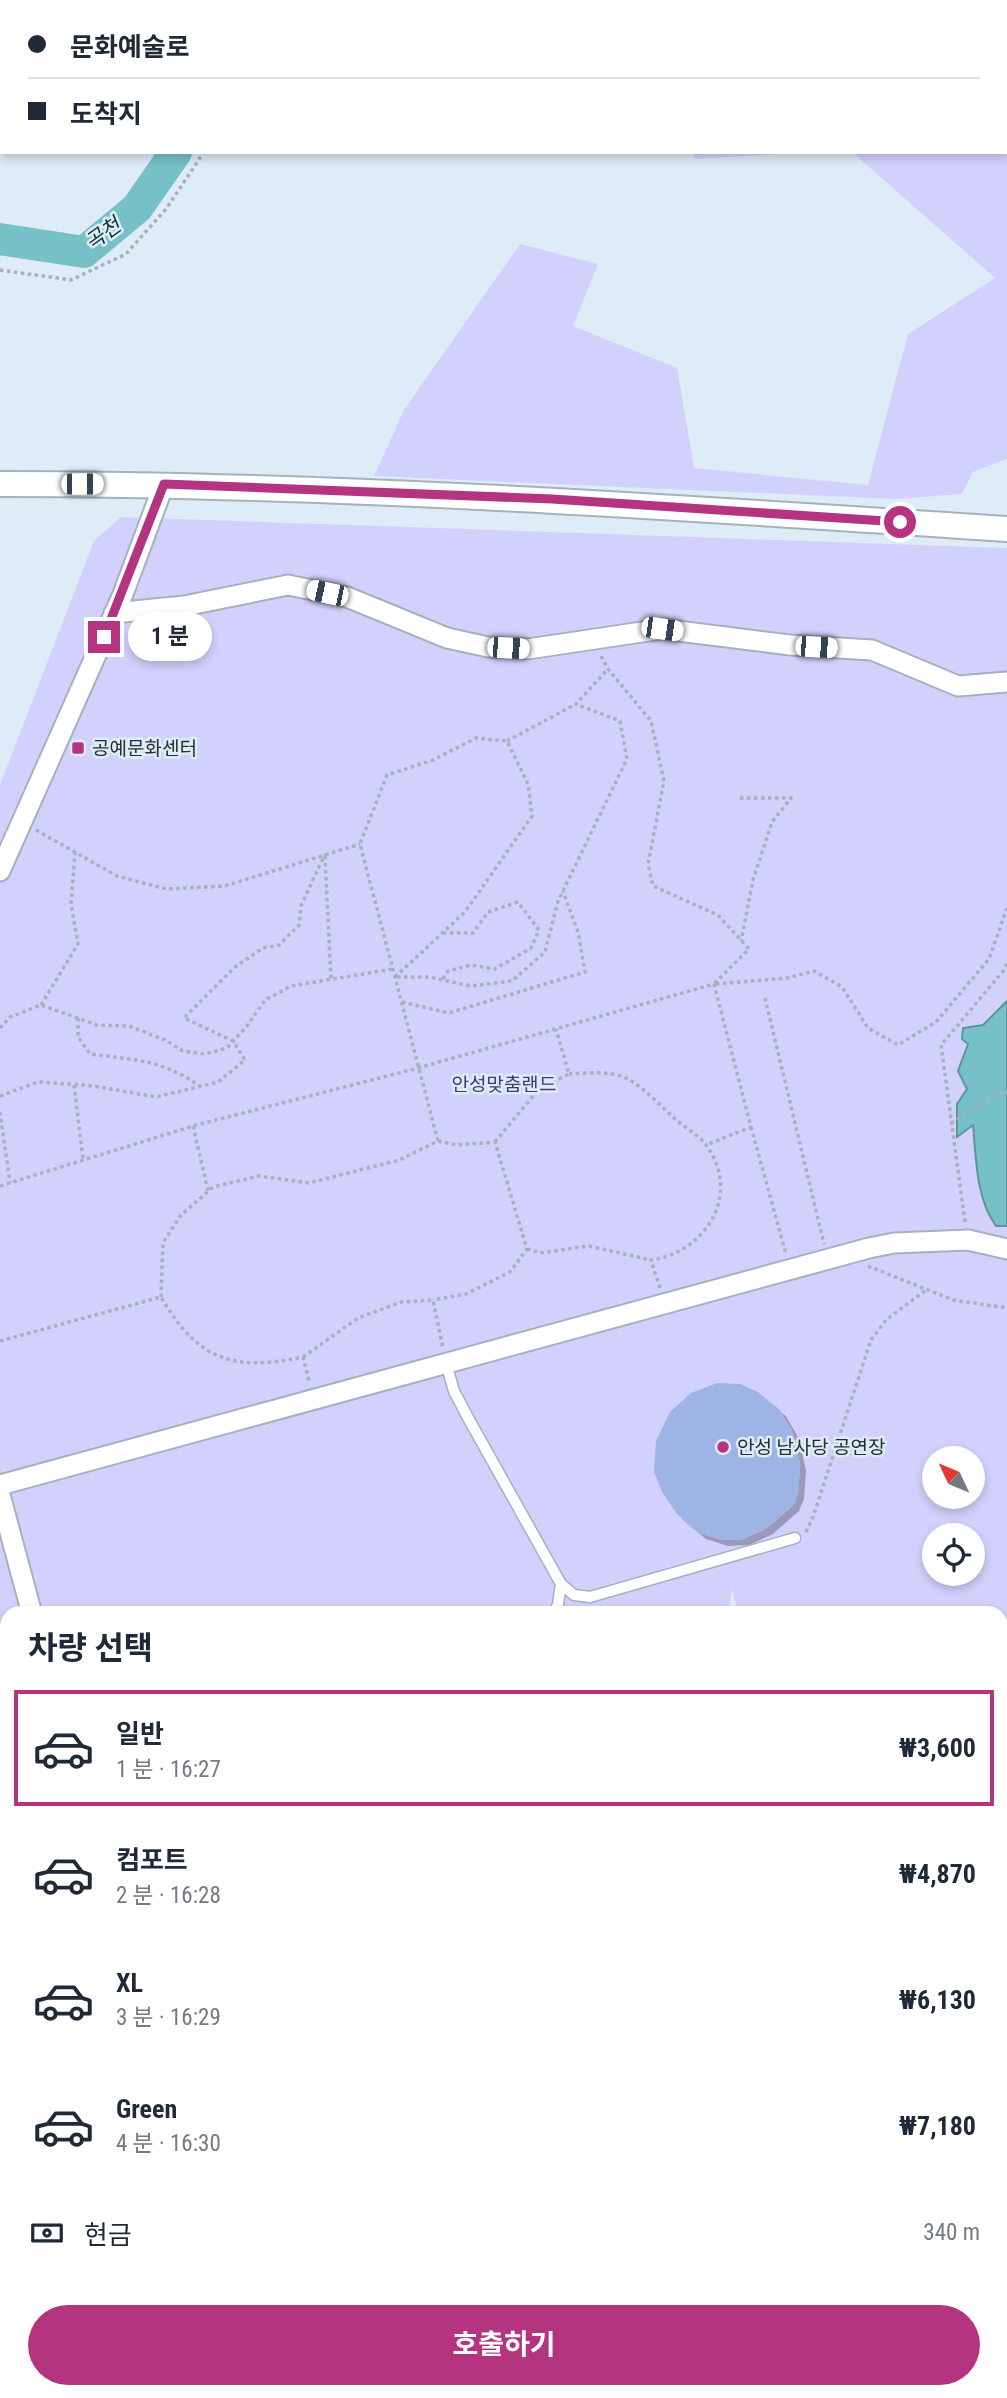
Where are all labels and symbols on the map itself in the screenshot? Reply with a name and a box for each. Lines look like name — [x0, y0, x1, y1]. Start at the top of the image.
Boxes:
water label: 곡천 — [80, 211, 128, 255]
car — [62, 474, 104, 495]
route start — [884, 506, 916, 538]
car — [305, 578, 350, 608]
callout: 1 분 — [128, 612, 212, 662]
car — [640, 616, 685, 642]
route end — [88, 621, 120, 653]
car — [795, 635, 838, 659]
car — [487, 636, 530, 660]
place label: 공예문화센터 — [92, 737, 197, 760]
marker: 공예문화센터 — [70, 740, 86, 756]
park label: 안성맞춤랜드 — [452, 1073, 556, 1096]
place label: 안성 남사당 공연장 — [737, 1436, 886, 1459]
marker: 안성 남사당 공연장 — [715, 1439, 731, 1455]
north arrow — [922, 1446, 985, 1508]

